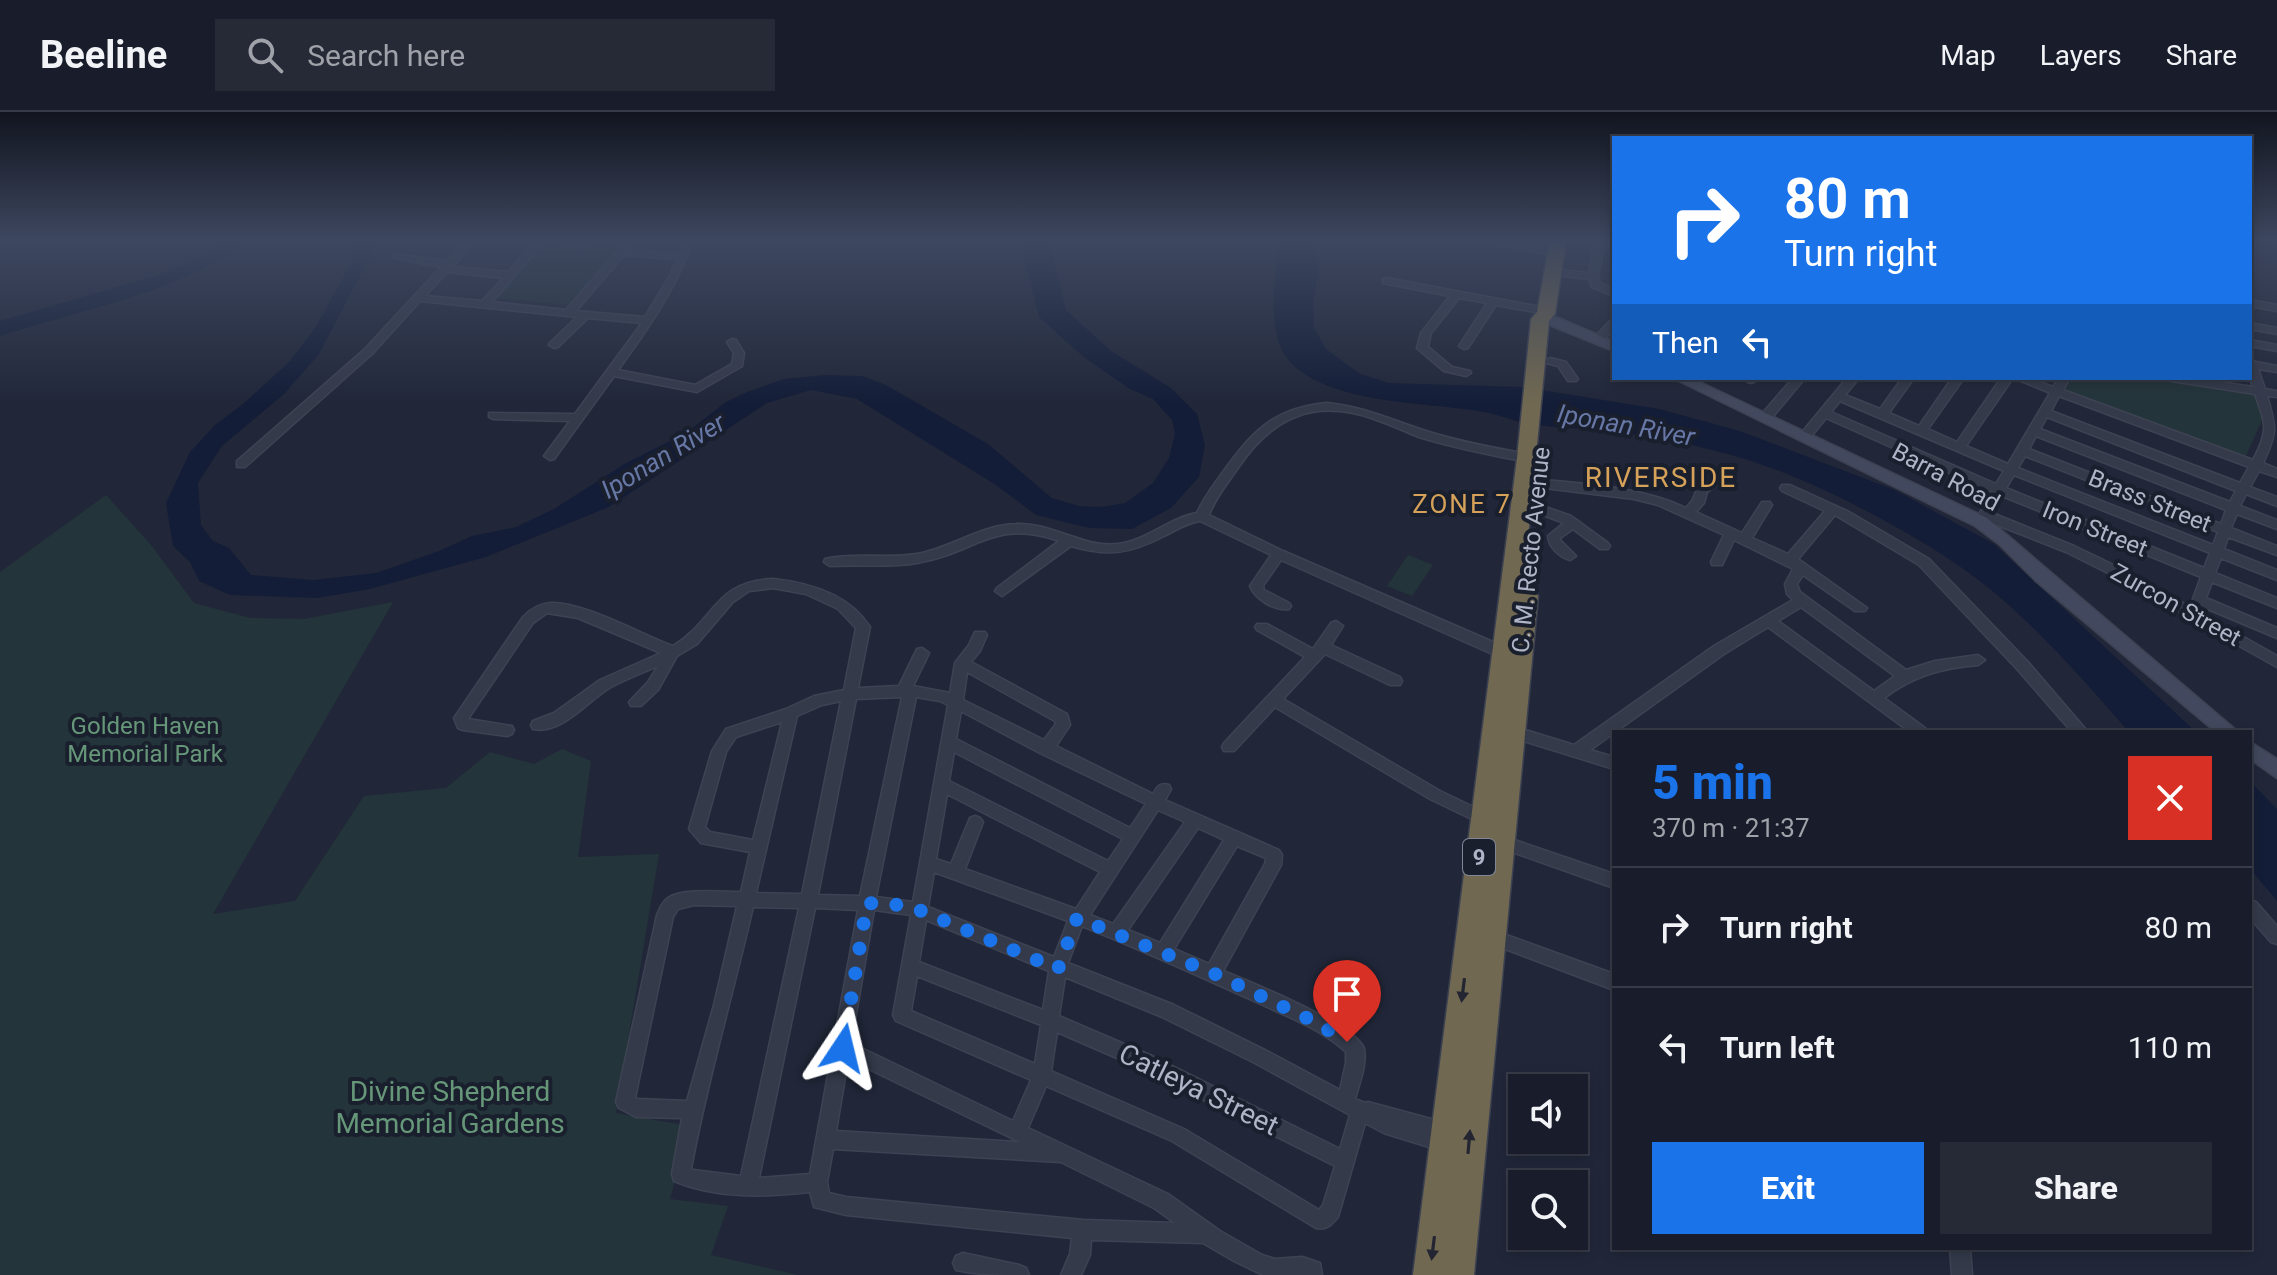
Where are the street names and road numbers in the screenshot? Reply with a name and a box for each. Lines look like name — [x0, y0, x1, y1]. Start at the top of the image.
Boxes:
street label: Barra Road — [1887, 437, 2005, 517]
street label: C. M. Recto Avenue — [1506, 446, 1556, 654]
street label: Brass Street — [2085, 464, 2216, 538]
street label: Iron Street — [2038, 495, 2152, 563]
street label: Zurcon Street — [2106, 558, 2246, 652]
road number: 9 — [1463, 839, 1495, 875]
street label: Catleya Street — [1114, 1037, 1284, 1142]

